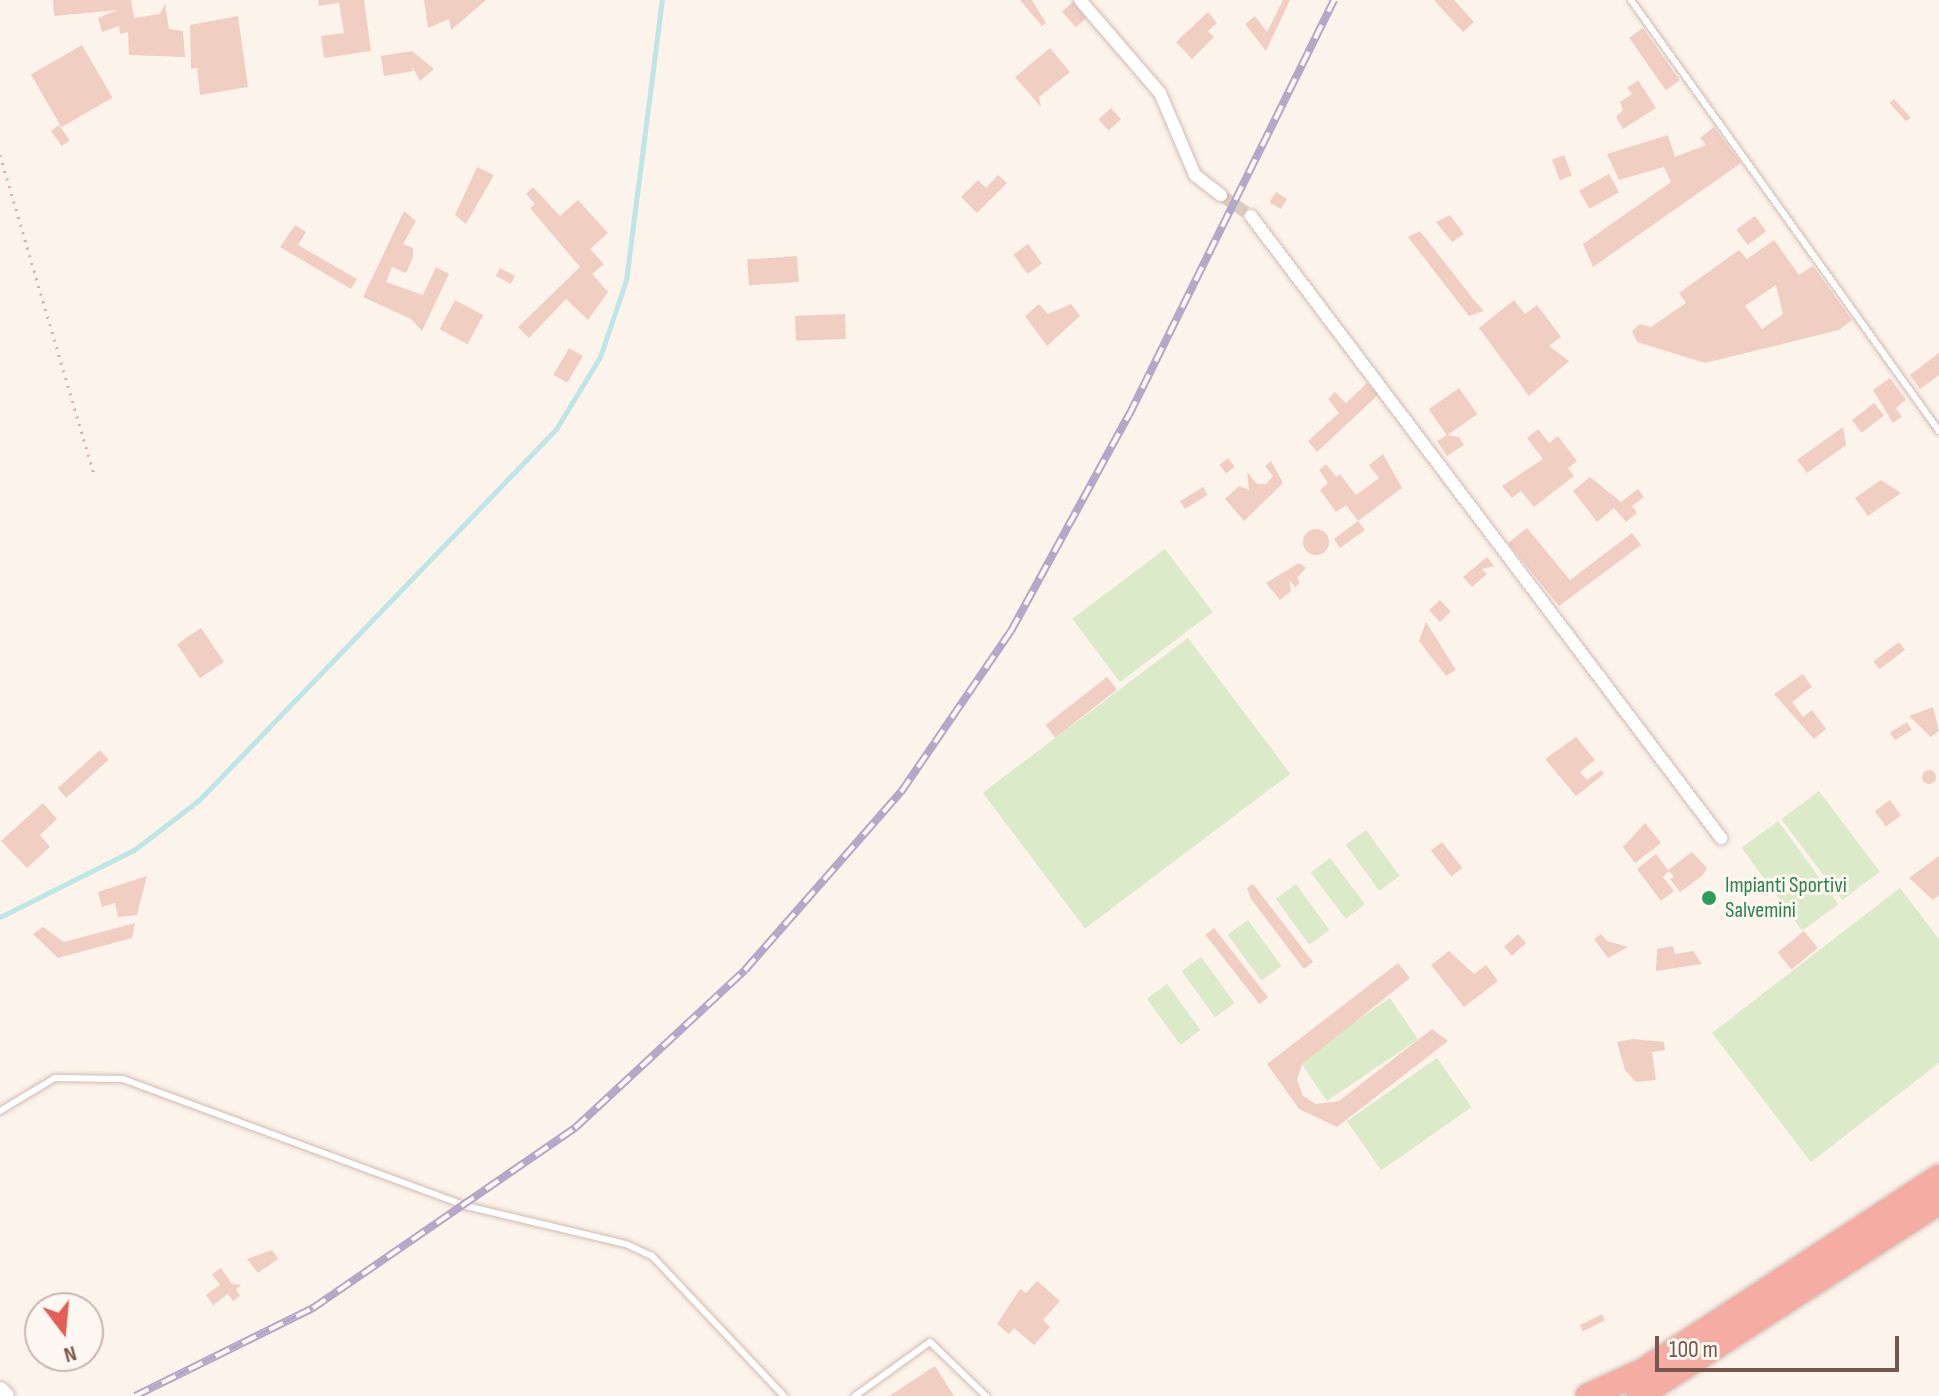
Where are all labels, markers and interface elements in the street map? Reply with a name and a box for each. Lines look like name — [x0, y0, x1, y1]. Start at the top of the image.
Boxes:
place label: Impianti Sportivi Salvemini — [1725, 872, 1847, 924]
marker: Impianti Sportivi Salvemini — [1700, 889, 1718, 907]
north arrow — [24, 1292, 104, 1372]
scale bar — [1659, 1320, 1903, 1370]
text: 100 m — [1669, 1335, 1718, 1364]
text: N — [61, 1339, 80, 1368]

